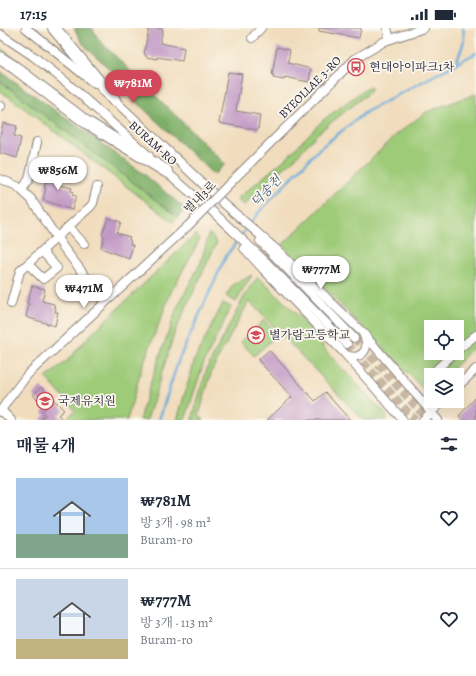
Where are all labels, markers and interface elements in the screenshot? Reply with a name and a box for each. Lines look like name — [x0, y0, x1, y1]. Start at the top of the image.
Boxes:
text: 17:15 — [20, 4, 47, 24]
street label: BYEOLLAE 3-RO — [275, 52, 345, 122]
bus stop icon: 현대아이파크1차 — [346, 57, 366, 77]
place label: 현대아이파크1차 — [369, 59, 455, 75]
pin: ₩781M — [105, 70, 161, 104]
text: ₩781M — [114, 74, 152, 91]
street label: BURAM-RO — [126, 117, 180, 169]
pin: ₩856M — [30, 157, 86, 191]
text: ₩856M — [38, 161, 78, 178]
water label: 덕송천 — [247, 170, 286, 211]
street label: 별내3로 — [180, 177, 220, 217]
pin: ₩777M — [293, 256, 349, 290]
text: ₩777M — [301, 260, 341, 277]
pin: ₩471M — [56, 275, 112, 309]
text: ₩471M — [65, 279, 103, 296]
map controls — [424, 320, 464, 408]
button: locate — [424, 320, 464, 360]
school or university icon: 별가람고등학교 — [246, 325, 266, 345]
place label: 별가람고등학교 — [269, 327, 351, 343]
button: layers — [424, 368, 464, 408]
school or university icon: 국제유치원 — [35, 391, 55, 411]
place label: 국제유치원 — [58, 393, 116, 409]
icon: filters — [438, 433, 460, 455]
text: 매물 4개 — [16, 434, 76, 457]
text: ₩781M — [140, 489, 191, 512]
icon: home — [48, 494, 96, 542]
icon: heart — [438, 507, 460, 529]
text: 방 3개 · 98 m² — [140, 514, 211, 531]
text: Buram-ro — [140, 531, 193, 548]
text: ₩777M — [140, 589, 191, 612]
icon: home — [48, 595, 96, 643]
icon: heart — [438, 608, 460, 630]
text: 방 3개 · 113 m² — [140, 614, 213, 631]
text: Buram-ro — [140, 631, 193, 648]

